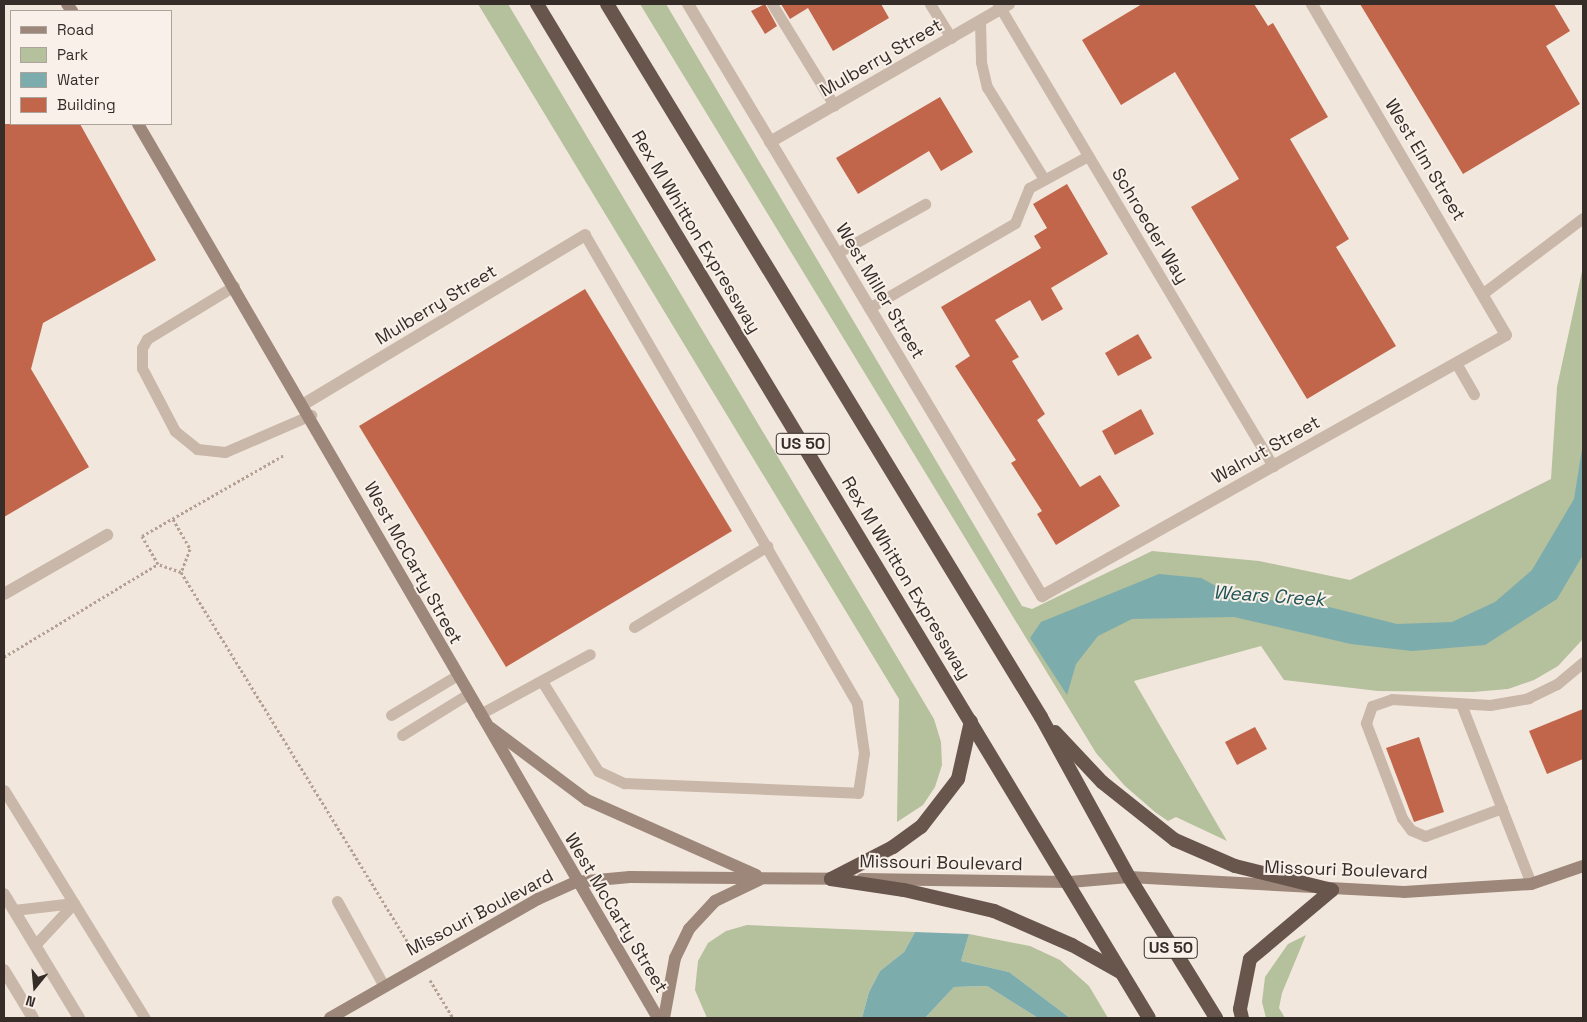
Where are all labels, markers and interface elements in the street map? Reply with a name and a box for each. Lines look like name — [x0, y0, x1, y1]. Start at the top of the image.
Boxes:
legend — [10, 10, 172, 125]
street label: Mulberry Street — [816, 14, 946, 102]
text: Road — [57, 20, 94, 39]
text: Park — [57, 45, 88, 64]
text: Water — [57, 70, 99, 89]
text: Building — [57, 95, 116, 114]
street label: West Elm Street — [1380, 95, 1470, 225]
street label: Rex M Whitton Expressway — [627, 127, 765, 337]
street label: Schroeder Way — [1107, 164, 1193, 288]
street label: West Miller Street — [831, 219, 929, 363]
street label: Mulberry Street — [372, 260, 500, 350]
street label: Walnut Street — [1208, 411, 1324, 489]
road number: US 50 — [776, 430, 830, 458]
street label: Rex M Whitton Expressway — [837, 473, 975, 683]
street label: West McCarty Street — [359, 478, 467, 648]
water label: Wears Creek — [1212, 581, 1326, 611]
street label: West McCarty Street — [560, 829, 672, 997]
street label: Missouri Boulevard — [859, 851, 1023, 875]
street label: Missouri Boulevard — [1264, 856, 1428, 884]
street label: Missouri Boulevard — [403, 865, 557, 961]
road number: US 50 — [1144, 934, 1198, 961]
north arrow — [10, 962, 60, 1012]
text: N — [24, 991, 38, 1011]

